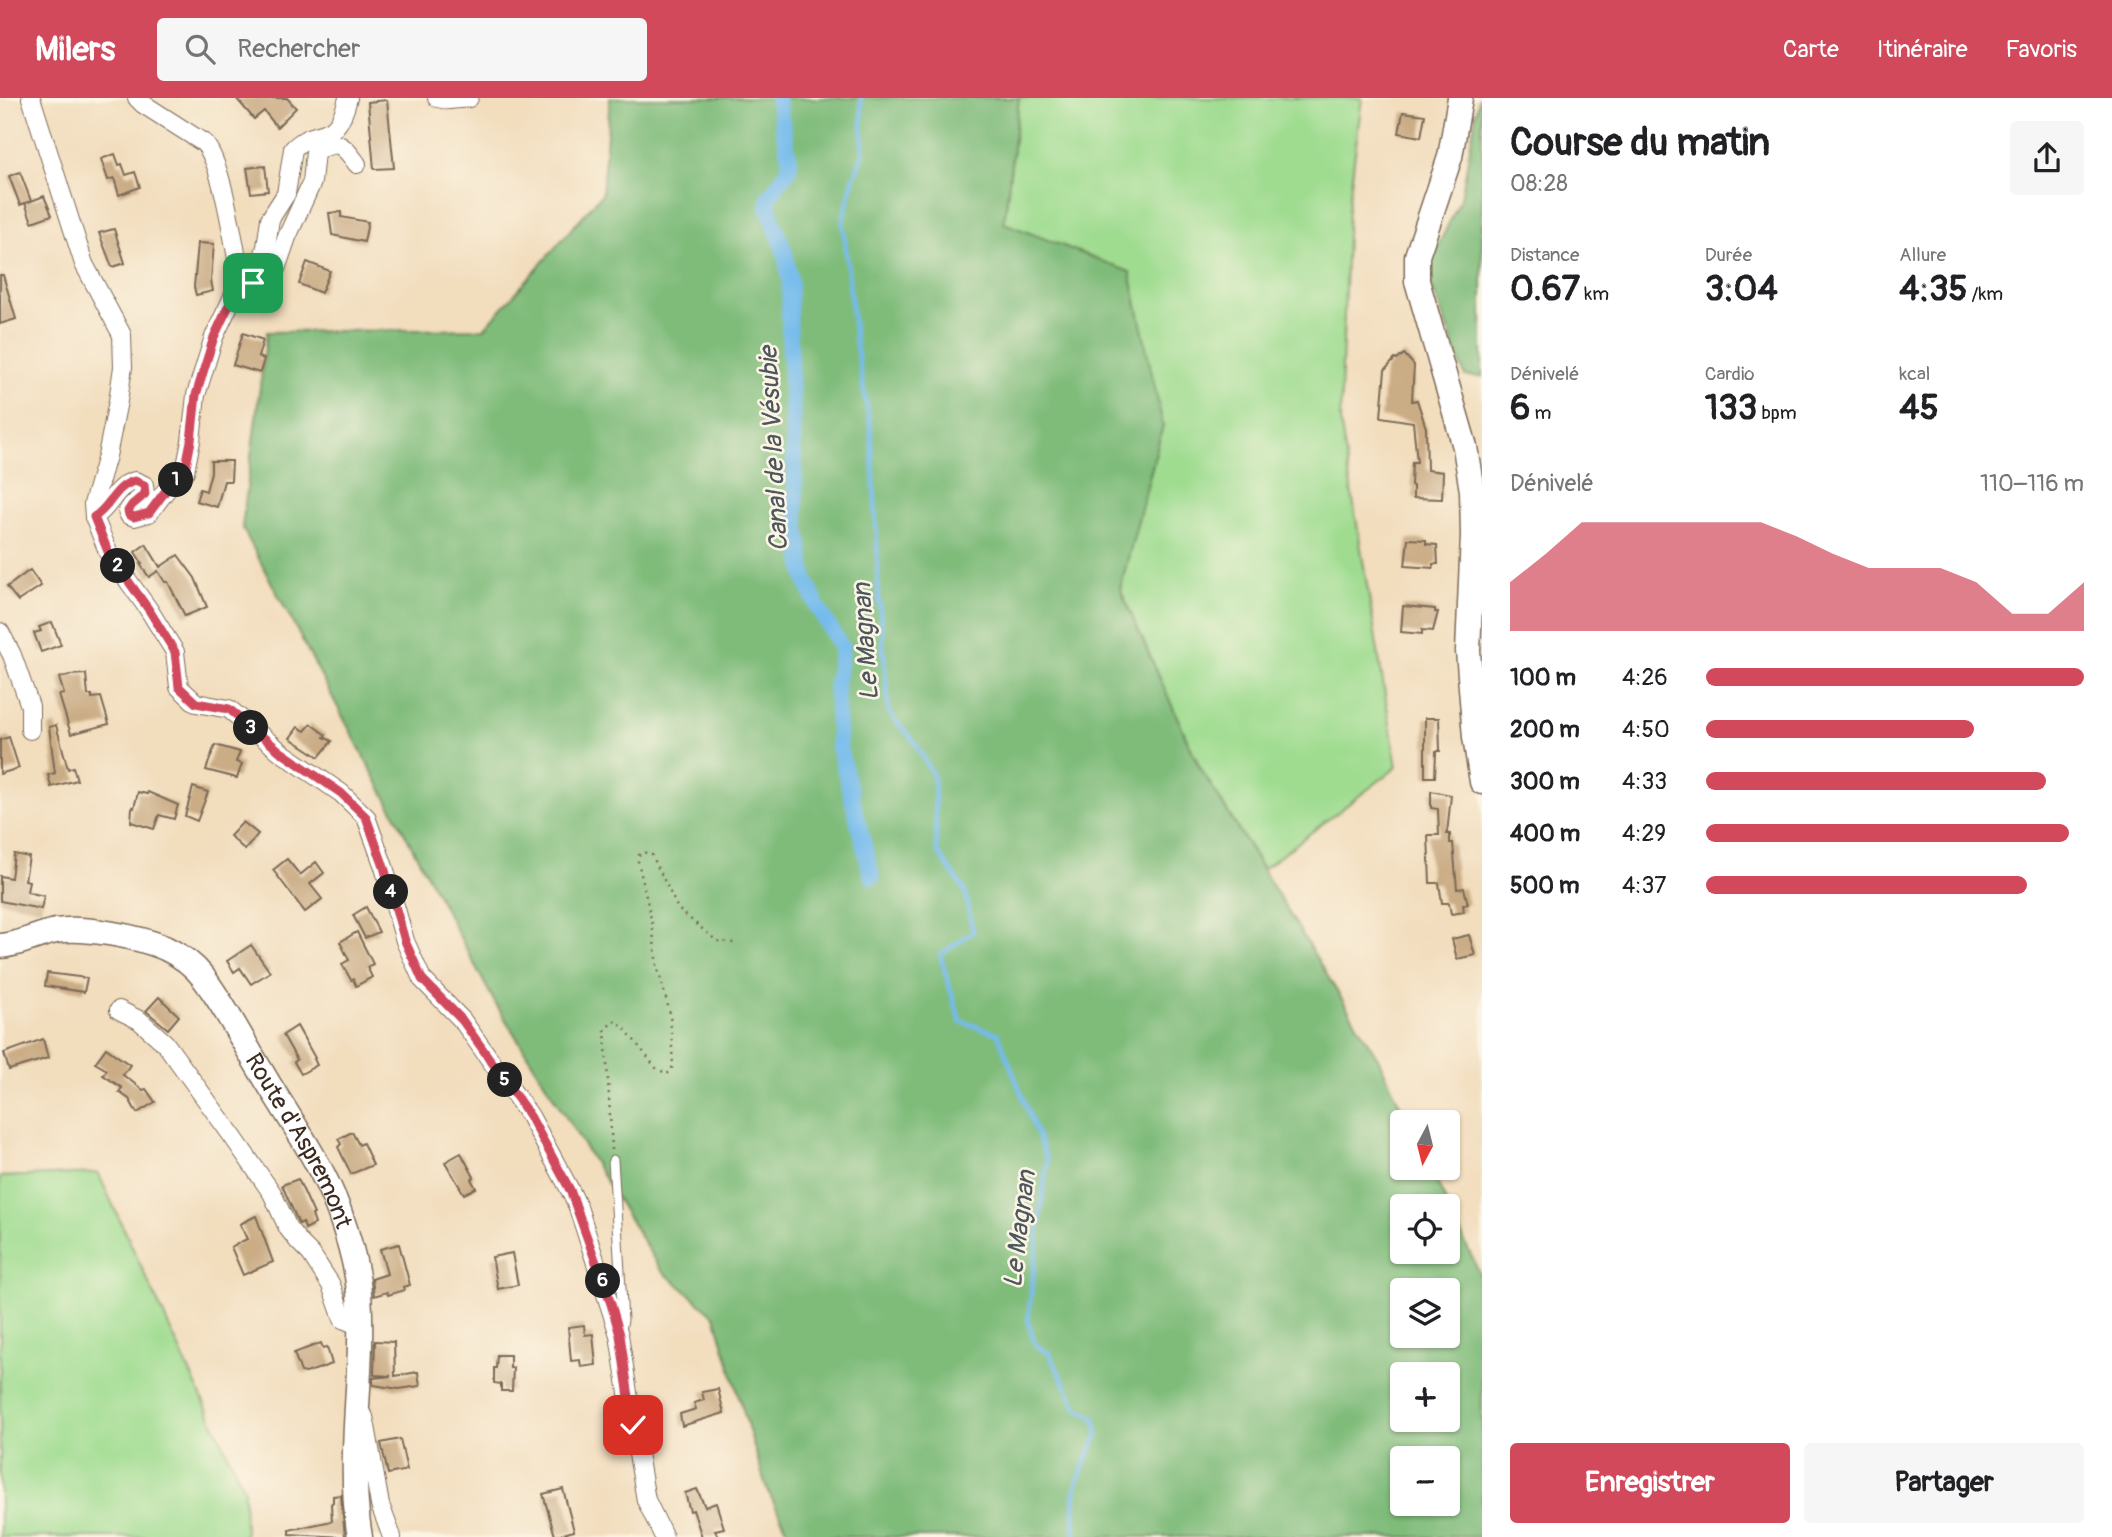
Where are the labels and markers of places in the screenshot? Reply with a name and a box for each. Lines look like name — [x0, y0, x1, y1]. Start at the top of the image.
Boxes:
pin — [223, 253, 283, 313]
pin: 1 — [158, 462, 194, 498]
pin: 2 — [100, 548, 136, 584]
pin: 3 — [233, 710, 268, 746]
pin: 4 — [374, 874, 408, 910]
pin: 5 — [488, 1062, 522, 1098]
pin: 6 — [586, 1264, 620, 1298]
pin — [603, 1395, 663, 1455]

